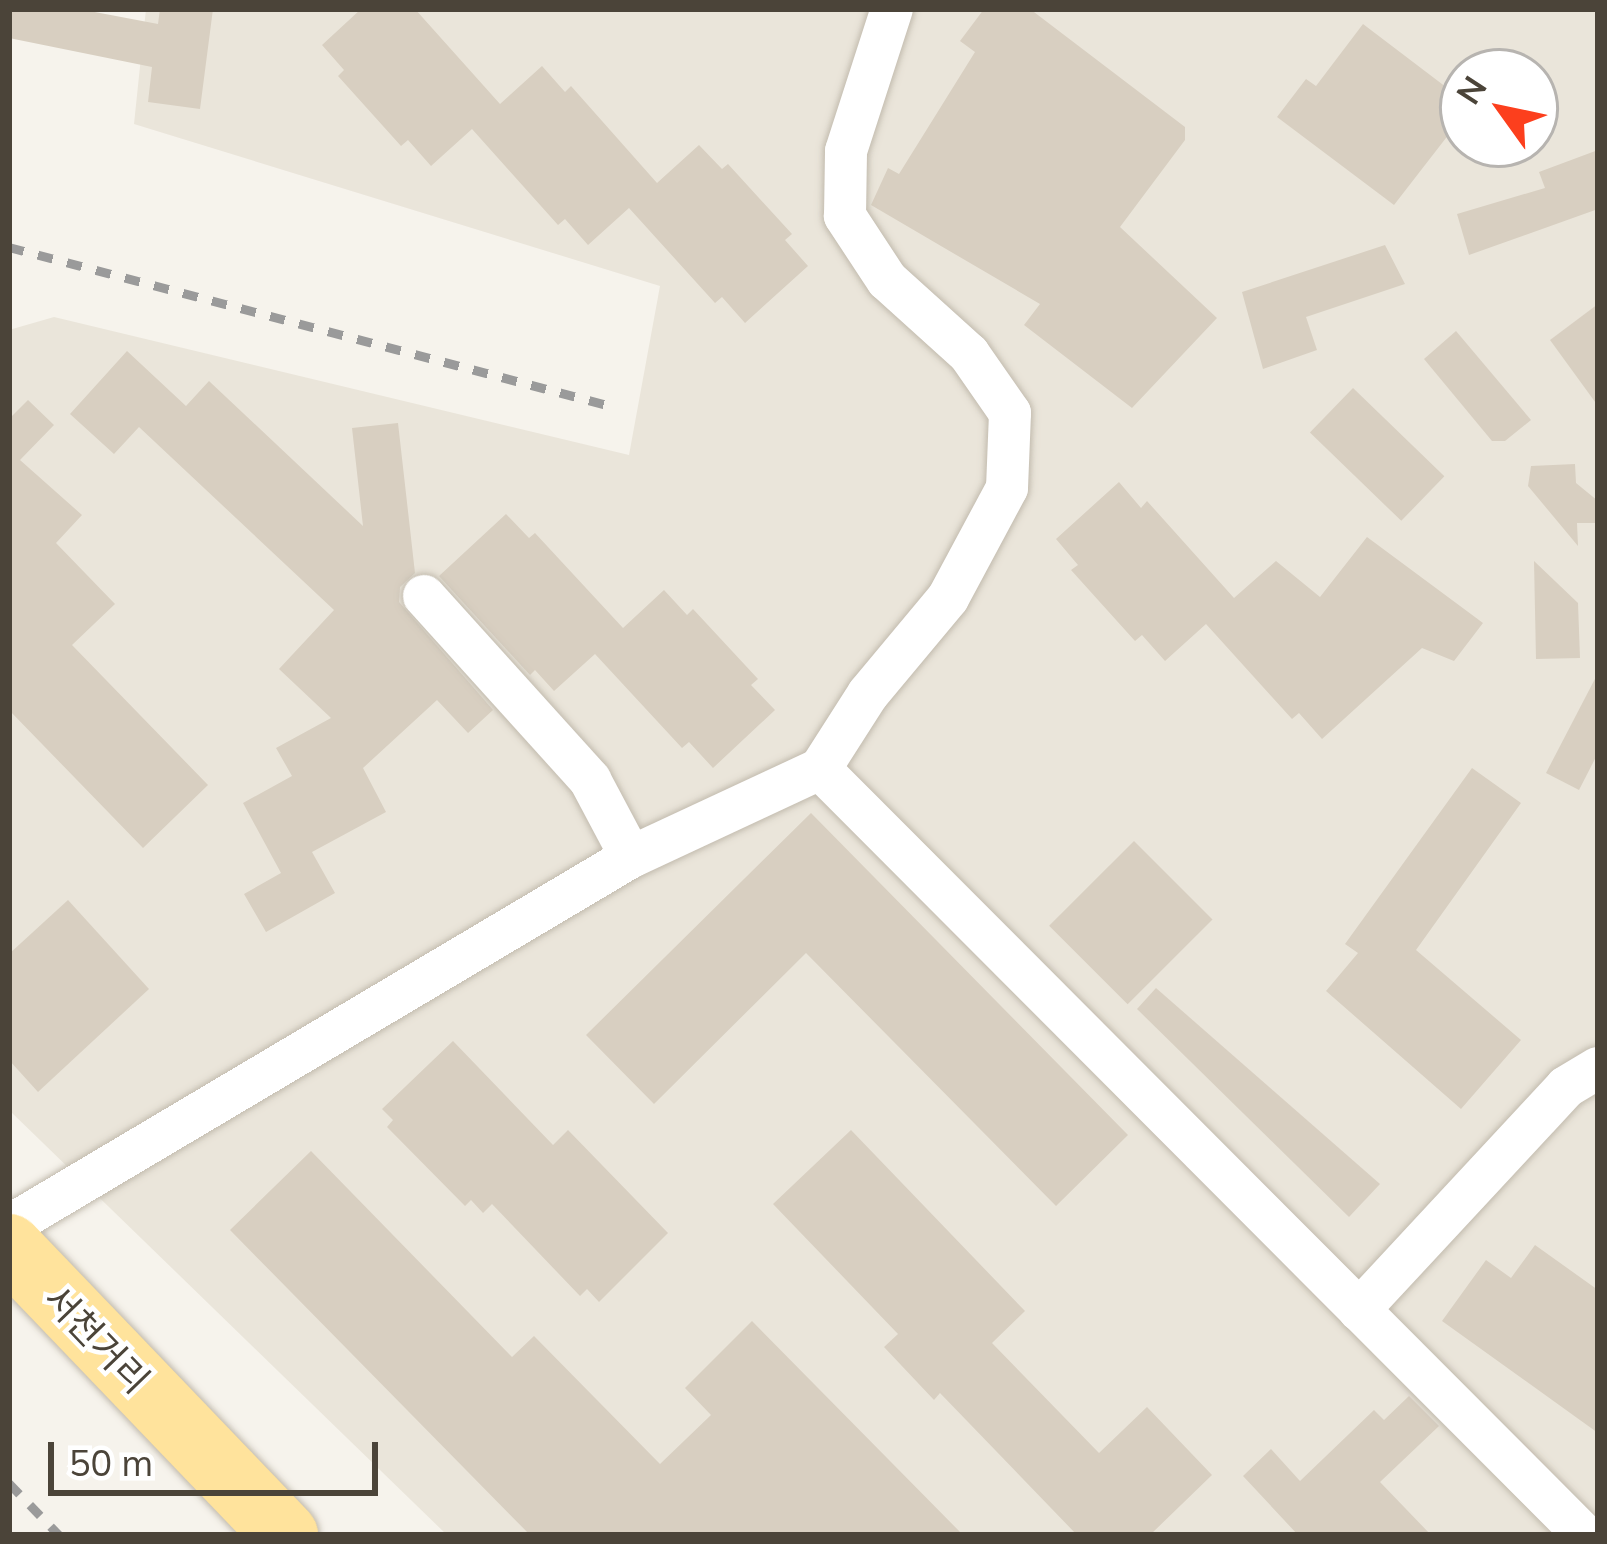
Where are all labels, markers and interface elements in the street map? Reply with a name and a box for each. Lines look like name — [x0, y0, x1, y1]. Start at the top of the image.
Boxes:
north arrow — [1439, 48, 1559, 168]
text: N — [1447, 68, 1495, 111]
street label: 서천거리 — [35, 1276, 159, 1402]
scale bar — [54, 1418, 384, 1492]
text: 50 m — [69, 1440, 153, 1485]

